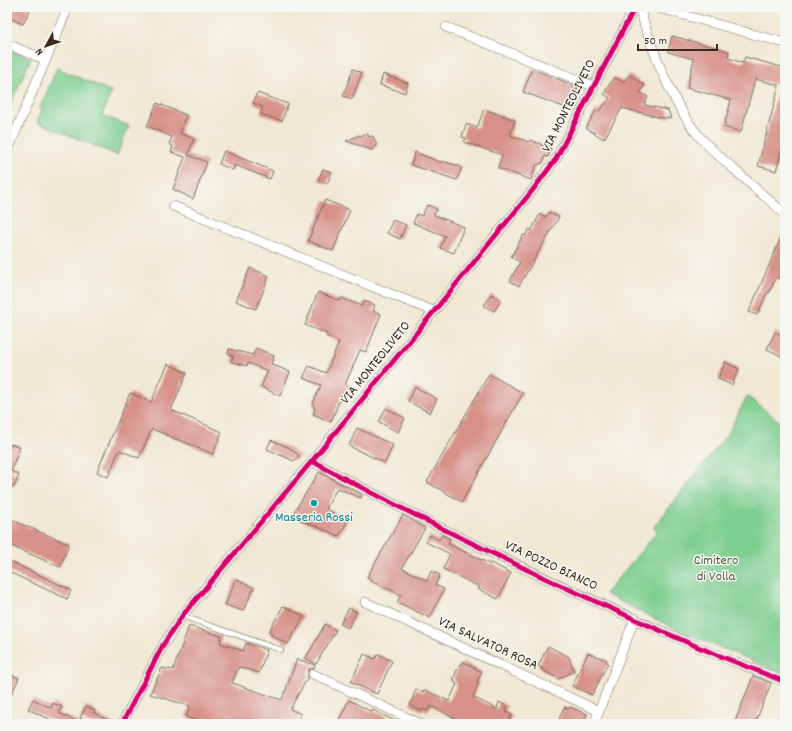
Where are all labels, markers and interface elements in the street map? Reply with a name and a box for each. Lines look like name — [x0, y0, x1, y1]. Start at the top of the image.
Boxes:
north arrow — [26, 26, 66, 66]
scale bar — [638, 26, 717, 52]
text: 50 m — [644, 33, 667, 50]
text: N — [32, 43, 48, 58]
street label: VIA MONTEOLIVETO — [537, 56, 601, 156]
street label: VIA MONTEOLIVETO — [336, 317, 416, 409]
marker: Masseria Rossi — [309, 498, 319, 508]
place label: Masseria Rossi — [275, 508, 353, 528]
street label: VIA POZZO BIANCO — [501, 536, 601, 596]
park label: Cimitero di Volla — [694, 551, 738, 587]
street label: VIA SALVATOR ROSA — [435, 612, 542, 676]

